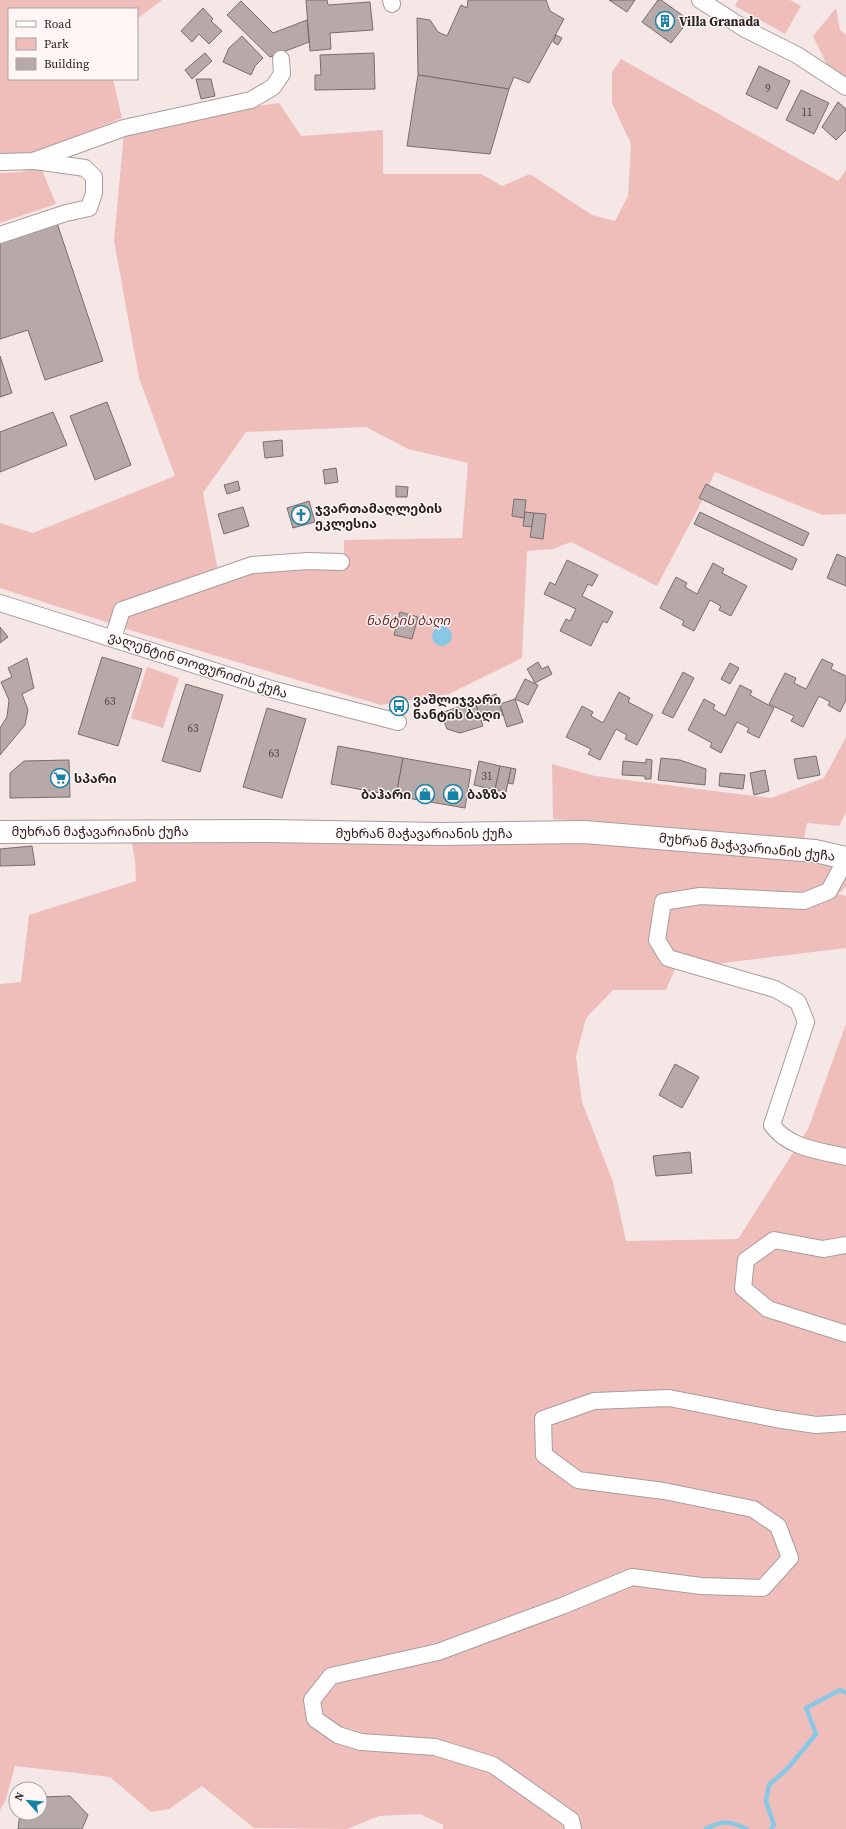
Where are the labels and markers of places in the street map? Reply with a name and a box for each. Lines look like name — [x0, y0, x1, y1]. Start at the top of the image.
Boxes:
building icon: Villa Granada — [654, 10, 676, 32]
place label: Villa Granada — [679, 13, 760, 30]
place label: ჯვართამაღლების ეკლესია — [315, 500, 442, 532]
church icon: ჯვართამაღლების ეკლესია — [290, 504, 312, 526]
place label: ვაშლიჯვარი ნანტის ბაღი — [413, 691, 501, 723]
bus stop icon: ვაშლიჯვარი ნანტის ბაღი — [388, 695, 410, 717]
supermarket icon: სპარი — [49, 767, 71, 789]
place label: სპარი — [74, 770, 117, 787]
shop icon: ბაჰარი — [414, 783, 436, 805]
shop icon: ბაზზა — [442, 783, 464, 805]
place label: ბაჰარი — [361, 786, 411, 803]
place label: ბაზზა — [467, 786, 507, 803]

